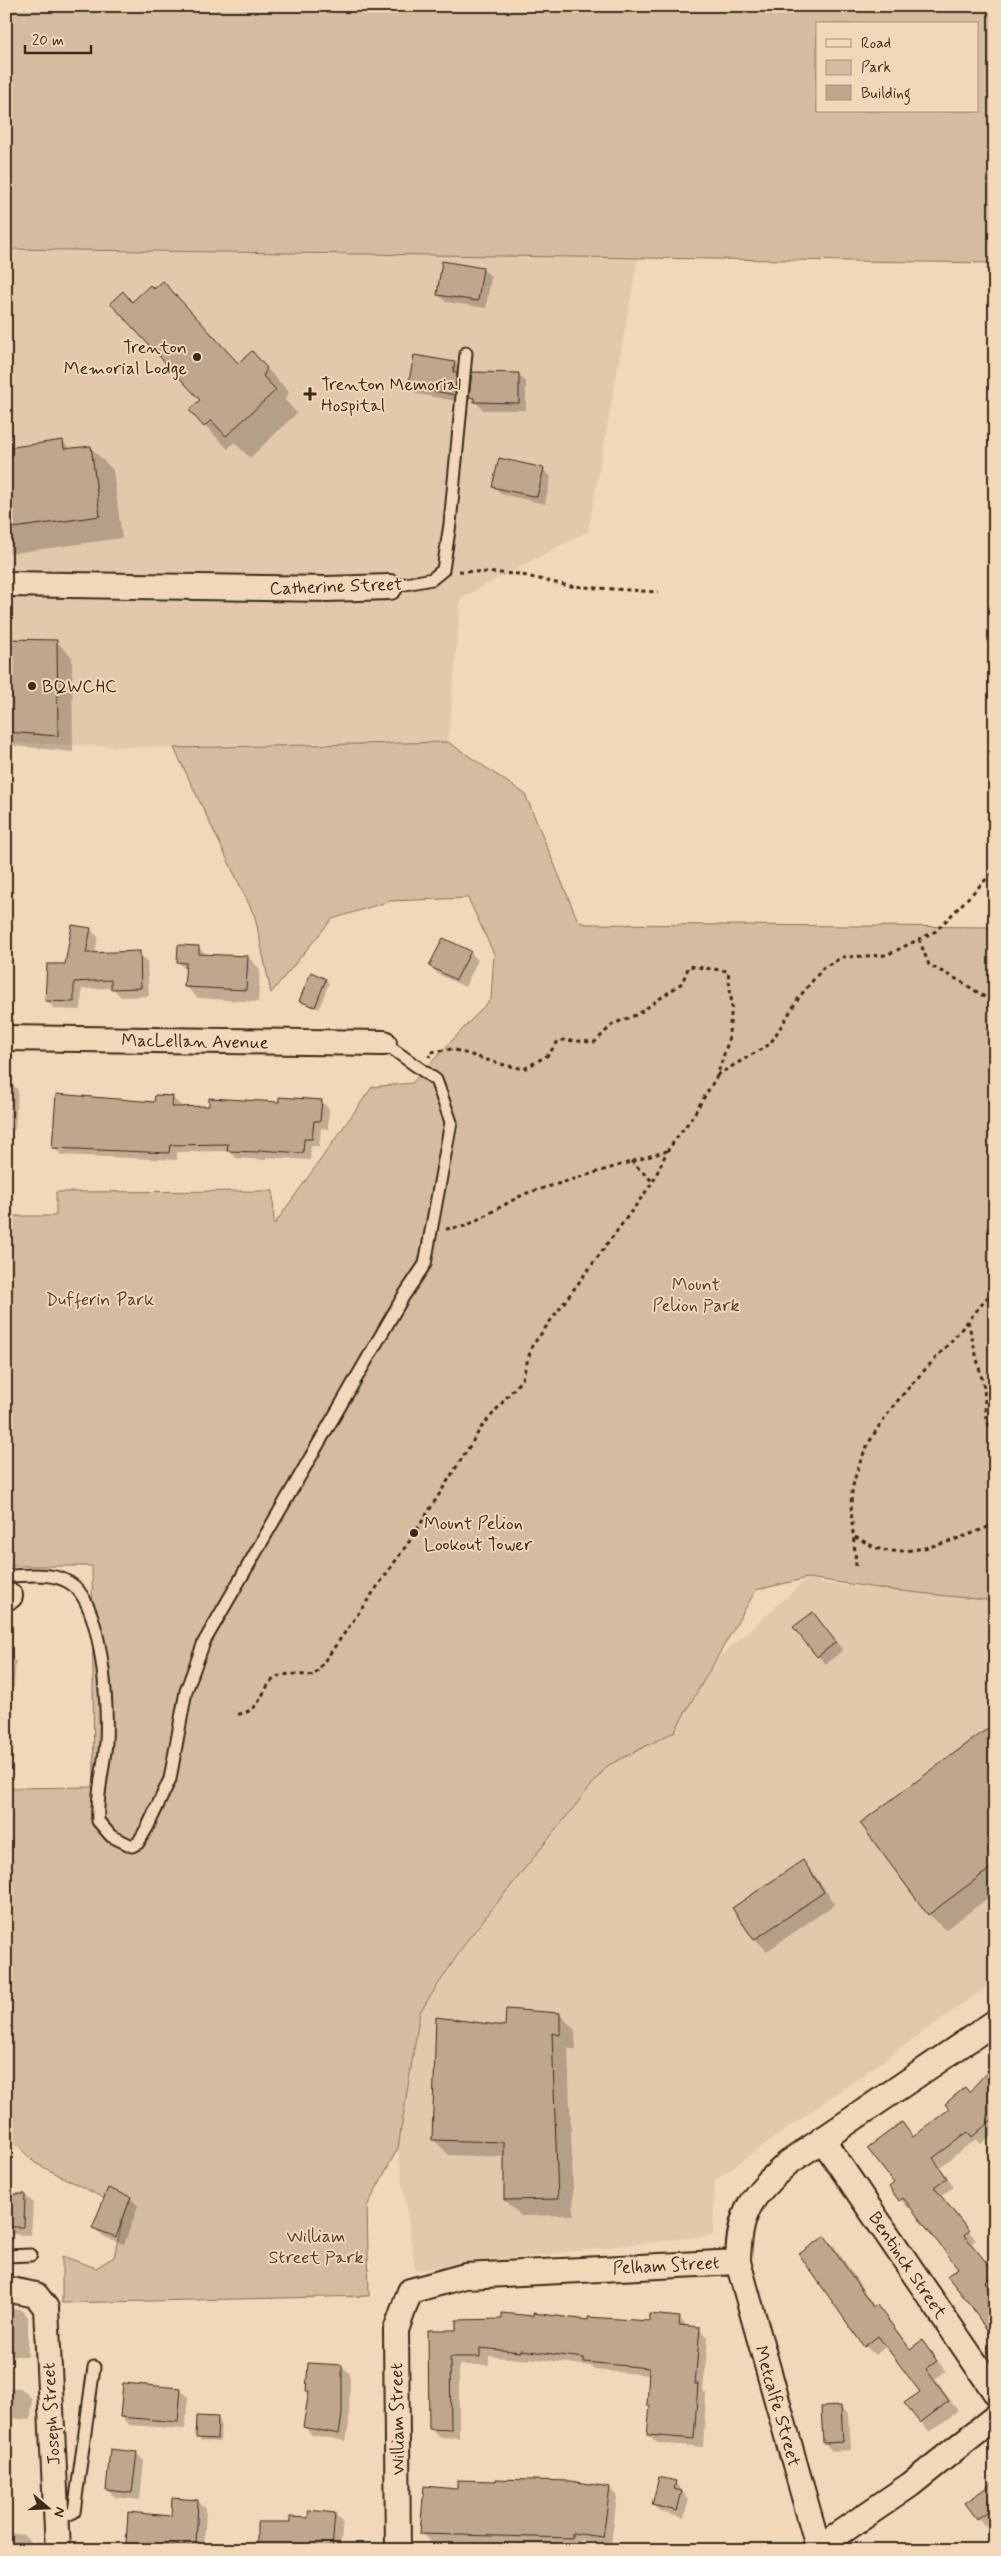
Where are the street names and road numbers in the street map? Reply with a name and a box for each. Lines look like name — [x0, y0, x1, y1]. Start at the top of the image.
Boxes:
street label: Catherine Street — [269, 573, 403, 601]
street label: MacLellan Avenue — [121, 1029, 269, 1055]
street label: Bentinck Street — [862, 2207, 952, 2324]
street label: Pelham Street — [612, 2251, 720, 2281]
street label: Metcalfe Street — [748, 2343, 806, 2470]
street label: Joseph Street — [37, 2362, 67, 2466]
street label: William Street — [385, 2362, 411, 2475]

